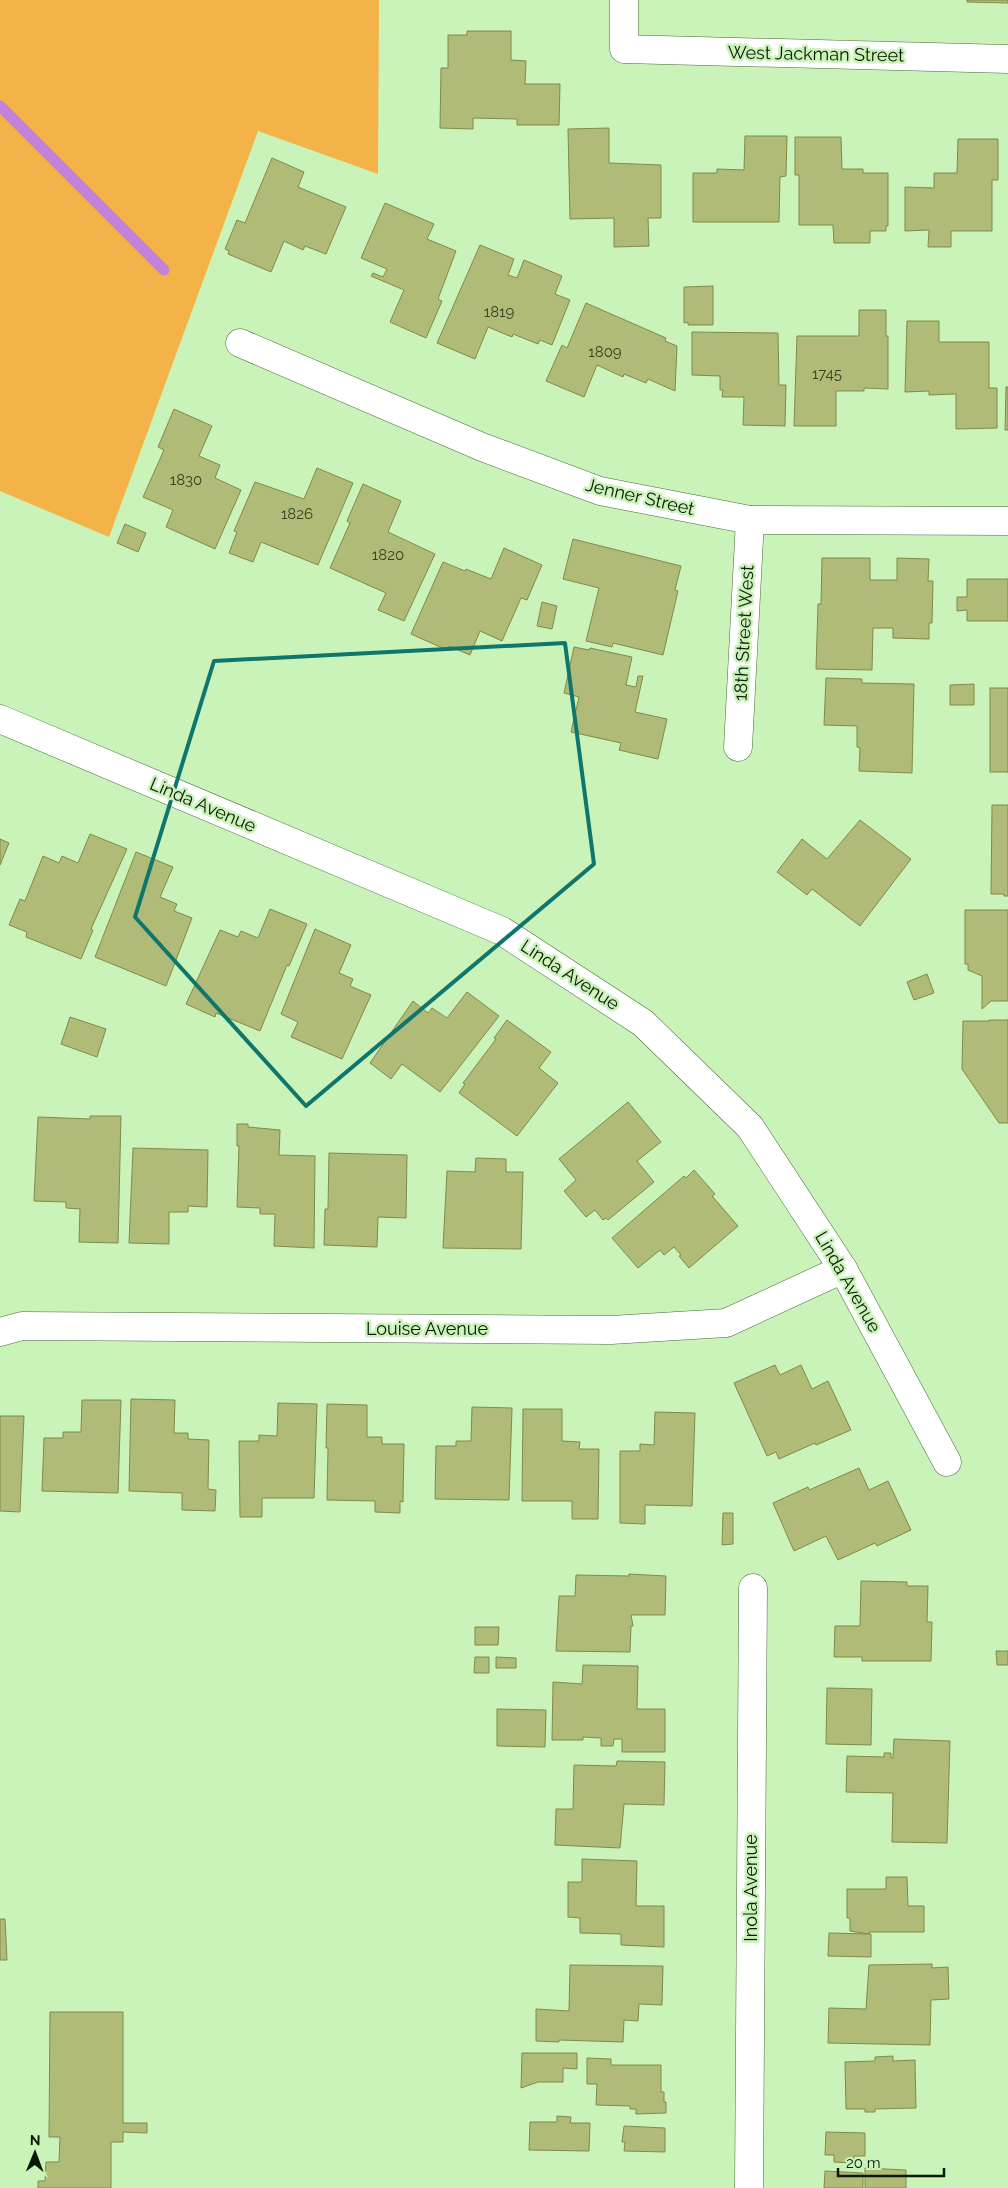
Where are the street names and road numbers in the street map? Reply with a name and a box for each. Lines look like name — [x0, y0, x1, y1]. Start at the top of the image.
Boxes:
street label: West Jackman Street — [728, 41, 904, 66]
street label: Jenner Street — [584, 474, 697, 519]
street label: 18th Street West — [729, 564, 758, 702]
street label: Linda Avenue — [147, 773, 260, 836]
street label: Linda Avenue — [517, 935, 624, 1014]
street label: Linda Avenue — [811, 1228, 886, 1336]
street label: Louise Avenue — [366, 1318, 488, 1339]
street label: Inola Avenue — [740, 1834, 761, 1942]

